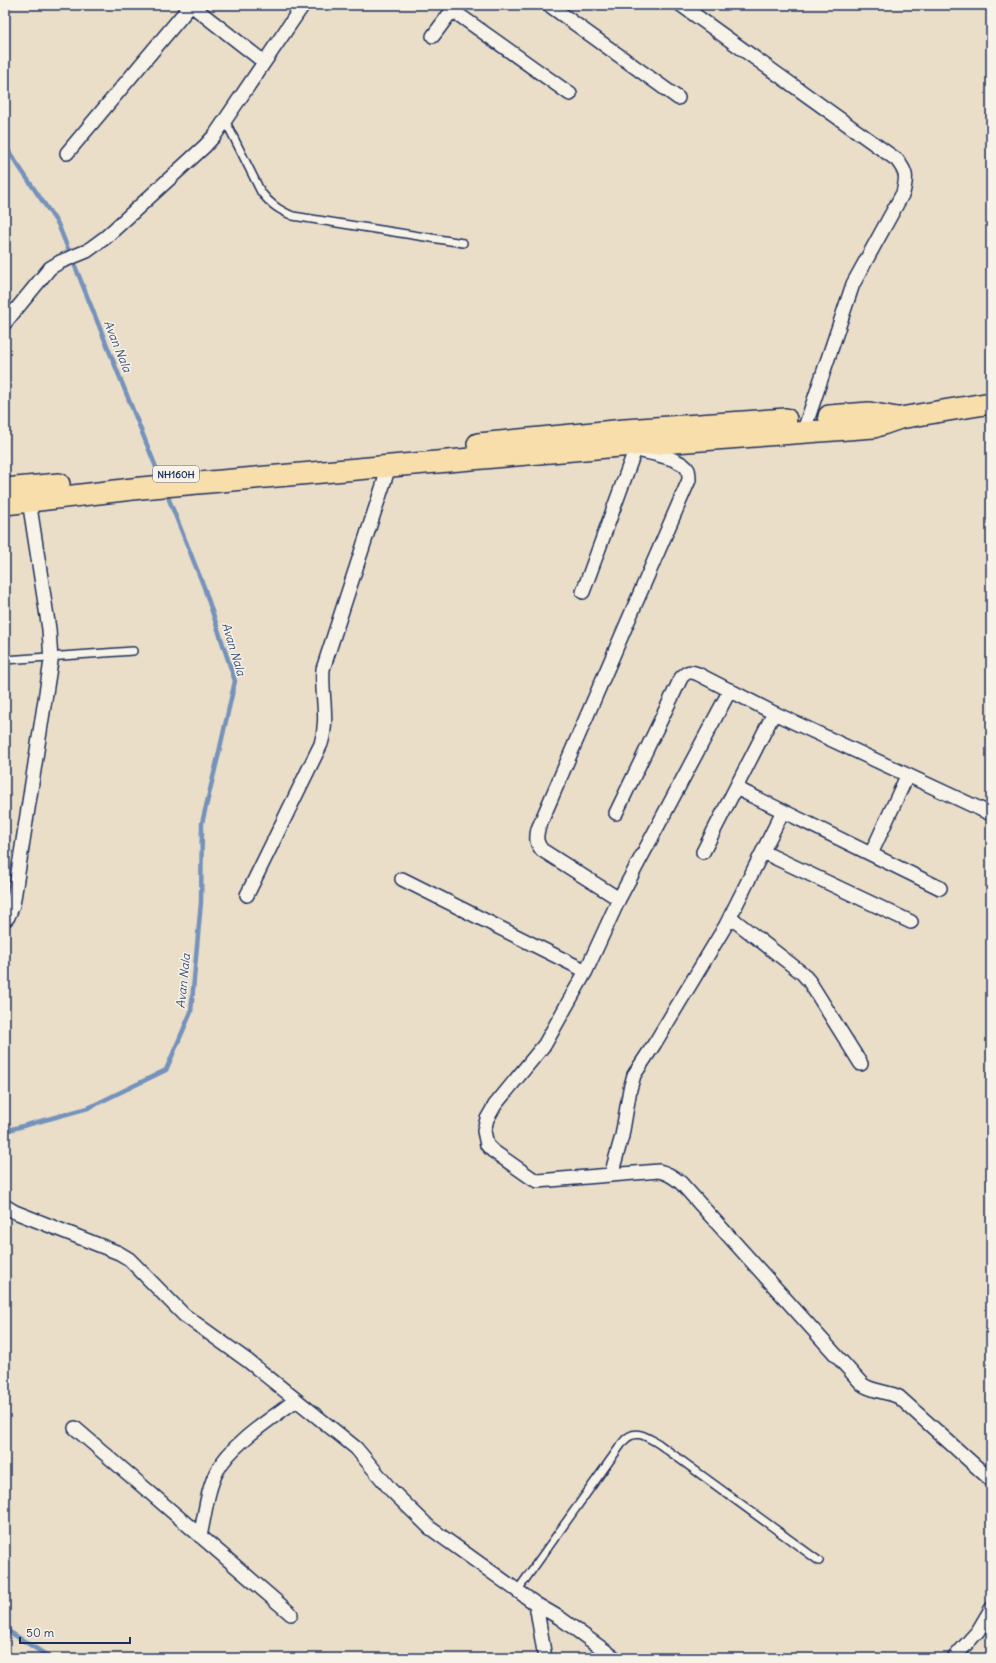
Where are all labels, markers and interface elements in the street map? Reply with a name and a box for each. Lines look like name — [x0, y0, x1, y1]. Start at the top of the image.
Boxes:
water label: Avan Nala — [101, 318, 136, 375]
road number: NH160H — [153, 466, 199, 482]
water label: Avan Nala — [219, 621, 249, 678]
water label: Avan Nala — [173, 952, 193, 1009]
scale bar — [20, 1619, 130, 1645]
text: 50 m — [26, 1625, 55, 1640]

